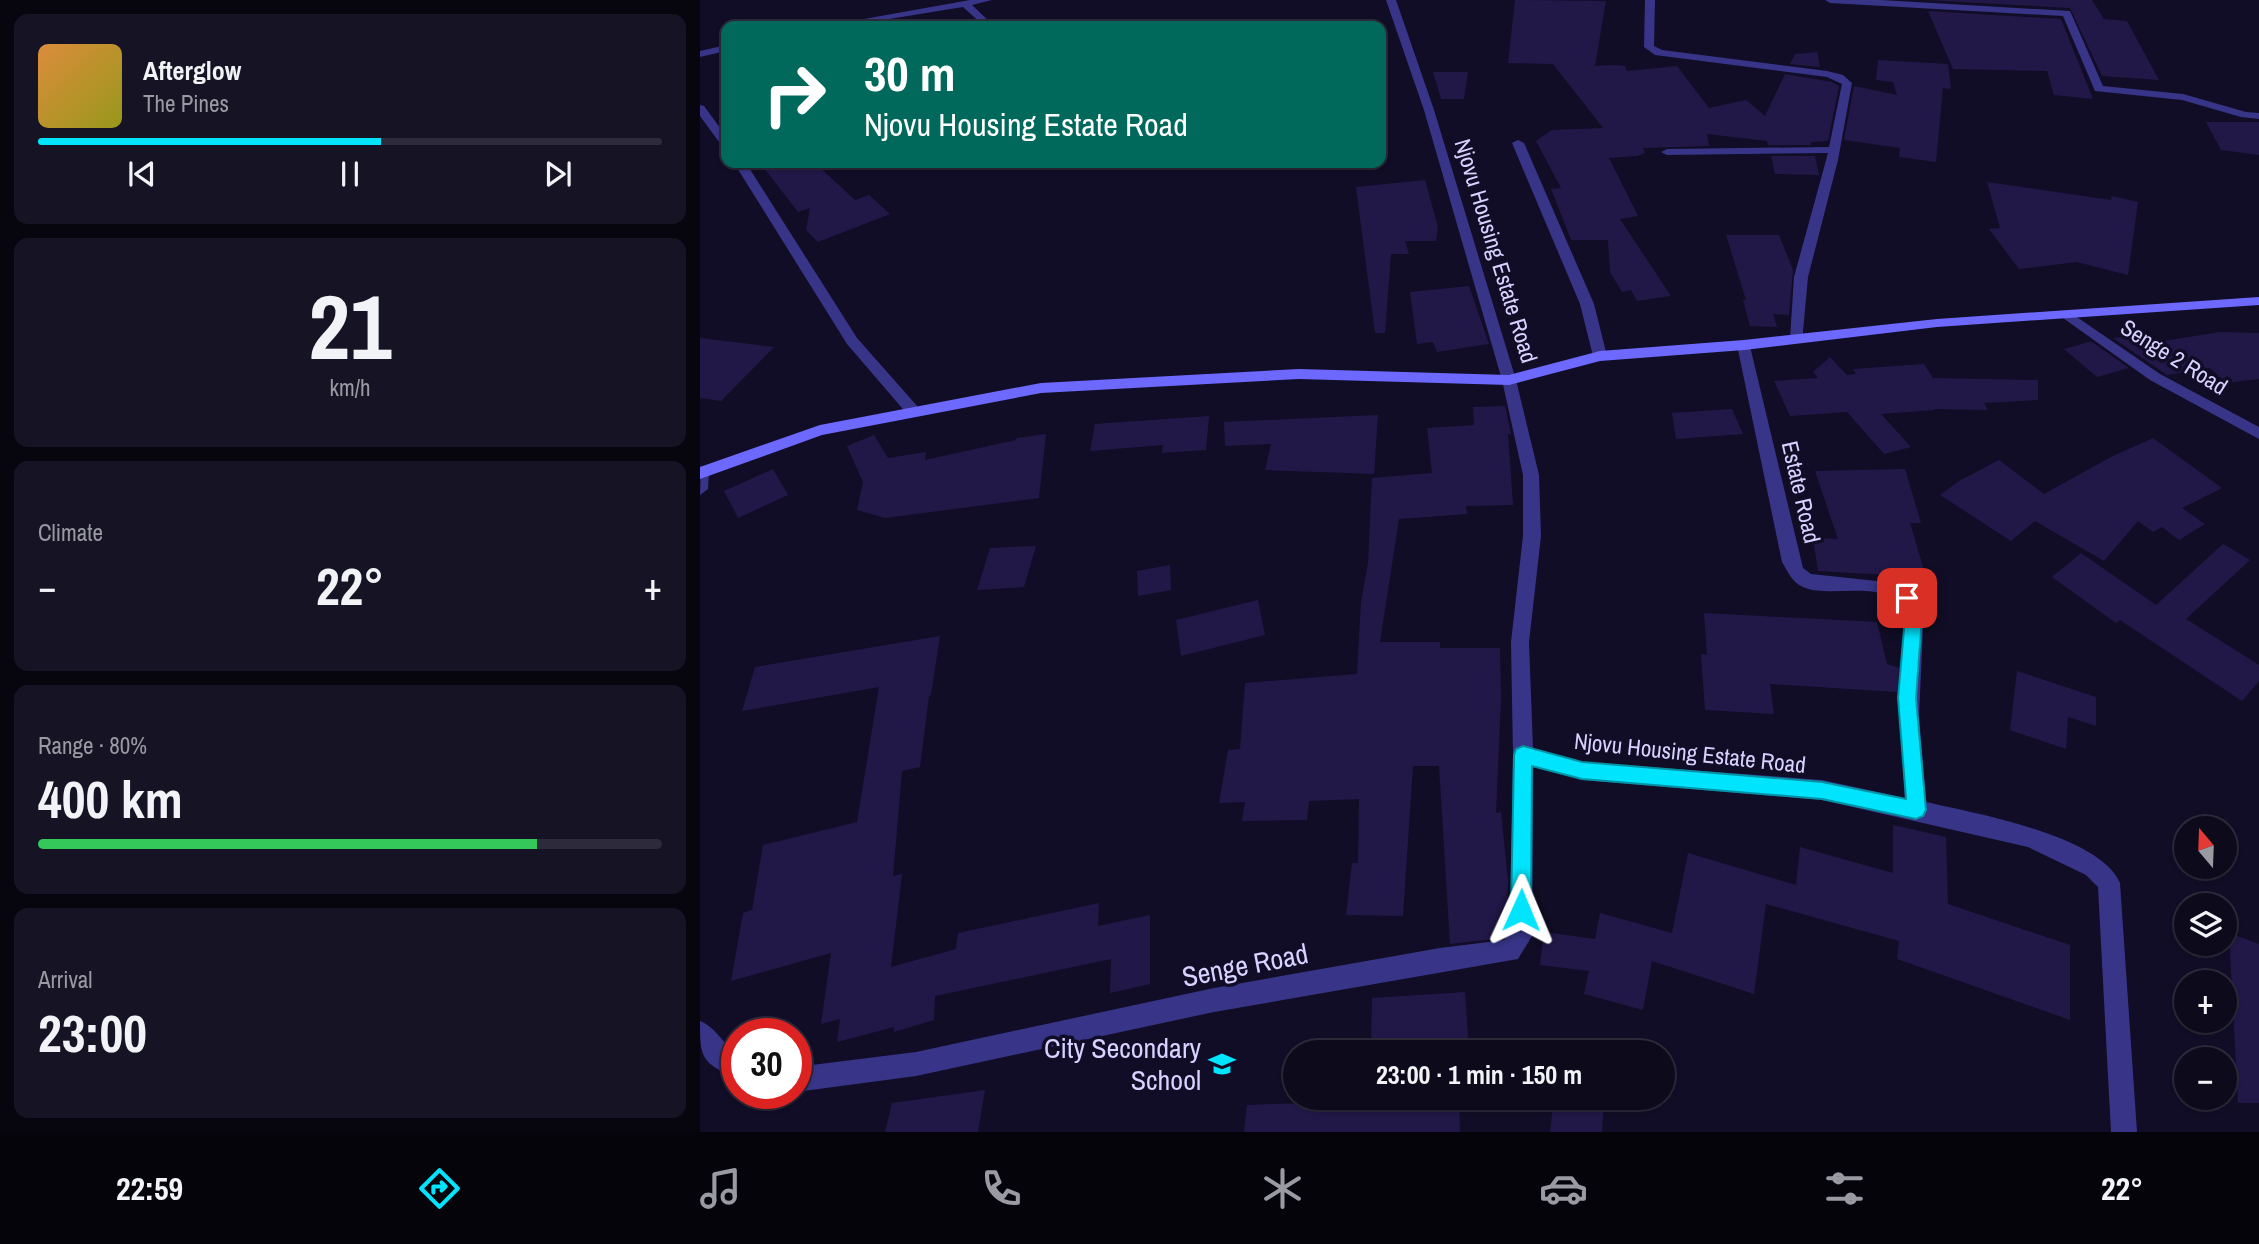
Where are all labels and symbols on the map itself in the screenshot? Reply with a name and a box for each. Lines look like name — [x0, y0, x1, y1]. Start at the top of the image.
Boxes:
street label: Njovu Housing Estate Road — [1448, 135, 1545, 367]
street label: Senge 2 Road — [2115, 311, 2234, 402]
street label: Estate Road — [1775, 438, 1828, 546]
pin — [1877, 568, 1937, 628]
street label: Njovu Housing Estate Road — [1573, 725, 1807, 780]
north arrow — [2174, 816, 2236, 878]
position arrow — [1484, 873, 1558, 947]
street label: Senge Road — [1179, 934, 1311, 996]
speed limit sign: 30 — [721, 1018, 812, 1109]
place label: City Secondary School — [1044, 1029, 1202, 1099]
school or university icon: City Secondary School — [1207, 1049, 1237, 1079]

